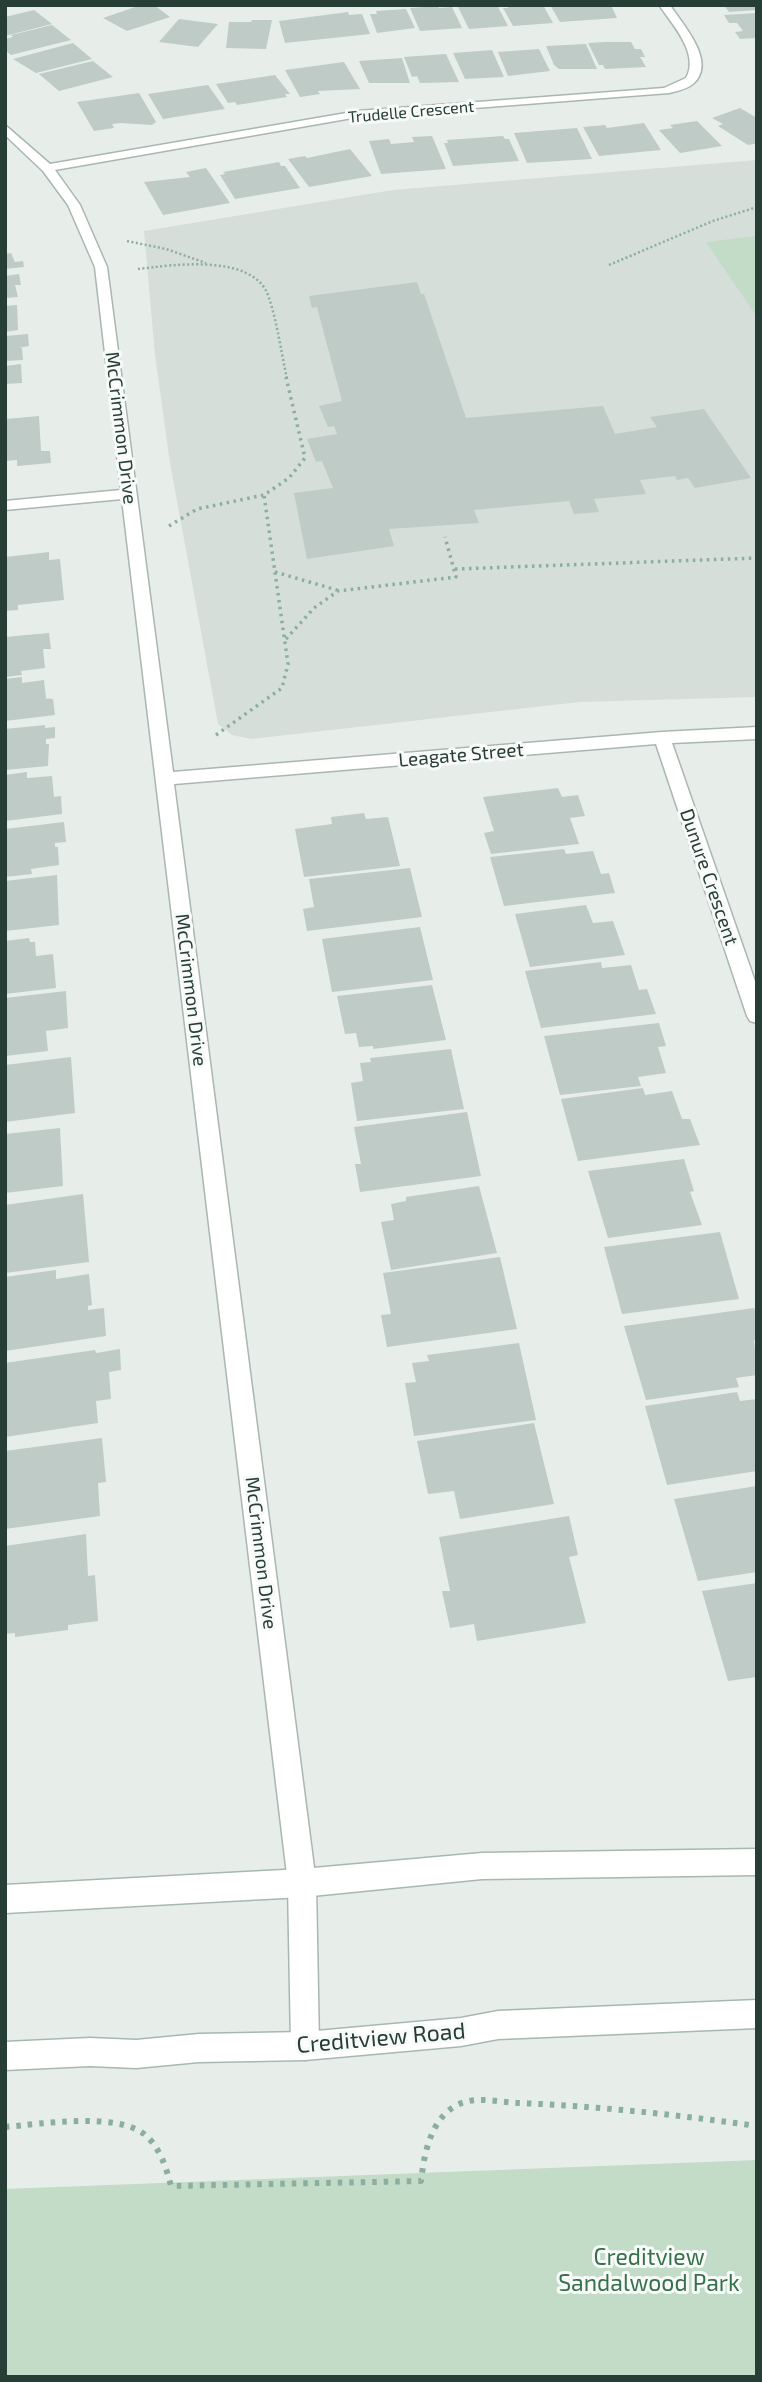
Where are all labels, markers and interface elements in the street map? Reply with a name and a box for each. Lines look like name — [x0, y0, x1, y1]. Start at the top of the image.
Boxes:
street label: Trudelle Crescent — [347, 97, 475, 127]
street label: McCrimmon Drive — [100, 350, 142, 506]
street label: Leagate Street — [397, 738, 525, 772]
street label: Dunure Crescent — [675, 806, 743, 948]
street label: McCrimmon Drive — [170, 912, 212, 1068]
street label: McCrimmon Drive — [240, 1475, 282, 1631]
street label: Creditview Road — [295, 2017, 467, 2059]
park label: Creditview Sandalwood Park — [558, 2243, 740, 2297]

